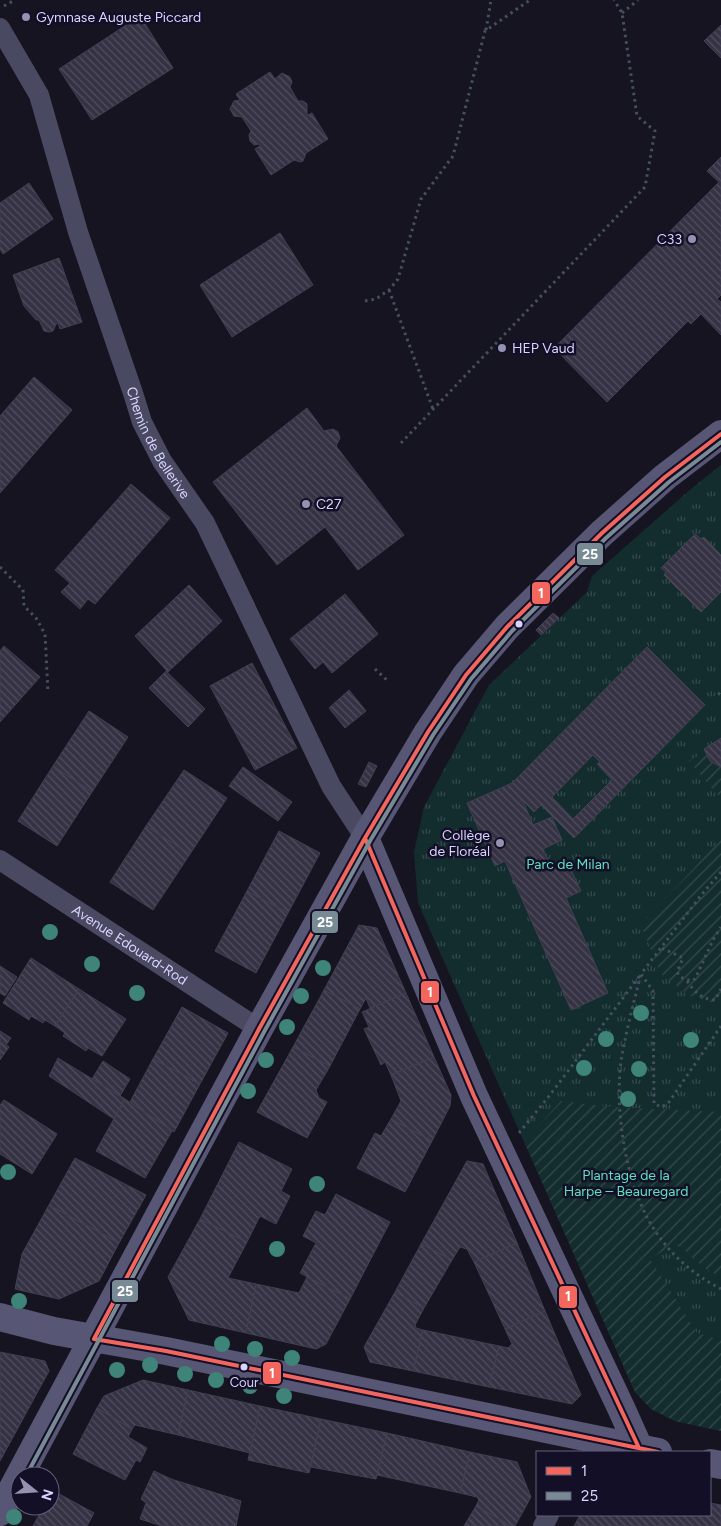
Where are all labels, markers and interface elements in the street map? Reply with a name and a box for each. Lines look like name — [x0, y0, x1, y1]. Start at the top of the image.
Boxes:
place label: Gymnase Auguste Piccard — [36, 9, 201, 26]
marker: Gymnase Auguste Piccard — [20, 11, 32, 23]
place label: C33 — [657, 231, 682, 248]
marker: C33 — [686, 233, 698, 245]
place label: HEP Vaud — [512, 340, 575, 357]
marker: HEP Vaud — [496, 342, 508, 354]
street label: Chemin de Bellerive — [122, 385, 194, 502]
place label: C27 — [316, 496, 342, 513]
marker: C27 — [300, 498, 312, 510]
line badge: 25 — [576, 542, 604, 566]
text: 25 — [582, 546, 598, 563]
line badge: 1 — [531, 581, 551, 605]
text: 1 — [538, 585, 544, 602]
unlabelled marker — [514, 619, 524, 629]
place label: Collège de Floréal — [429, 827, 490, 860]
marker: Collège de Floréal — [494, 837, 506, 849]
park label: Parc de Milan — [526, 856, 610, 873]
street label: Avenue Edouard-Rod — [69, 901, 190, 989]
line badge: 25 — [311, 910, 339, 934]
text: 25 — [317, 914, 333, 931]
line badge: 1 — [420, 980, 440, 1004]
text: 1 — [427, 984, 433, 1001]
park label: Plantage de la Harpe – Beauregard — [564, 1167, 688, 1200]
line badge: 25 — [111, 1279, 139, 1303]
text: 25 — [117, 1283, 133, 1300]
line badge: 1 — [558, 1285, 578, 1309]
text: 1 — [565, 1288, 571, 1305]
line badge: 1 — [262, 1361, 282, 1385]
marker: Cour — [239, 1362, 249, 1372]
text: 1 — [269, 1365, 275, 1382]
place label: Cour — [230, 1375, 259, 1390]
legend — [536, 1451, 711, 1516]
text: 1 — [581, 1462, 587, 1480]
north arrow — [10, 1466, 60, 1516]
text: N — [37, 1487, 57, 1502]
text: 25 — [581, 1487, 598, 1505]

